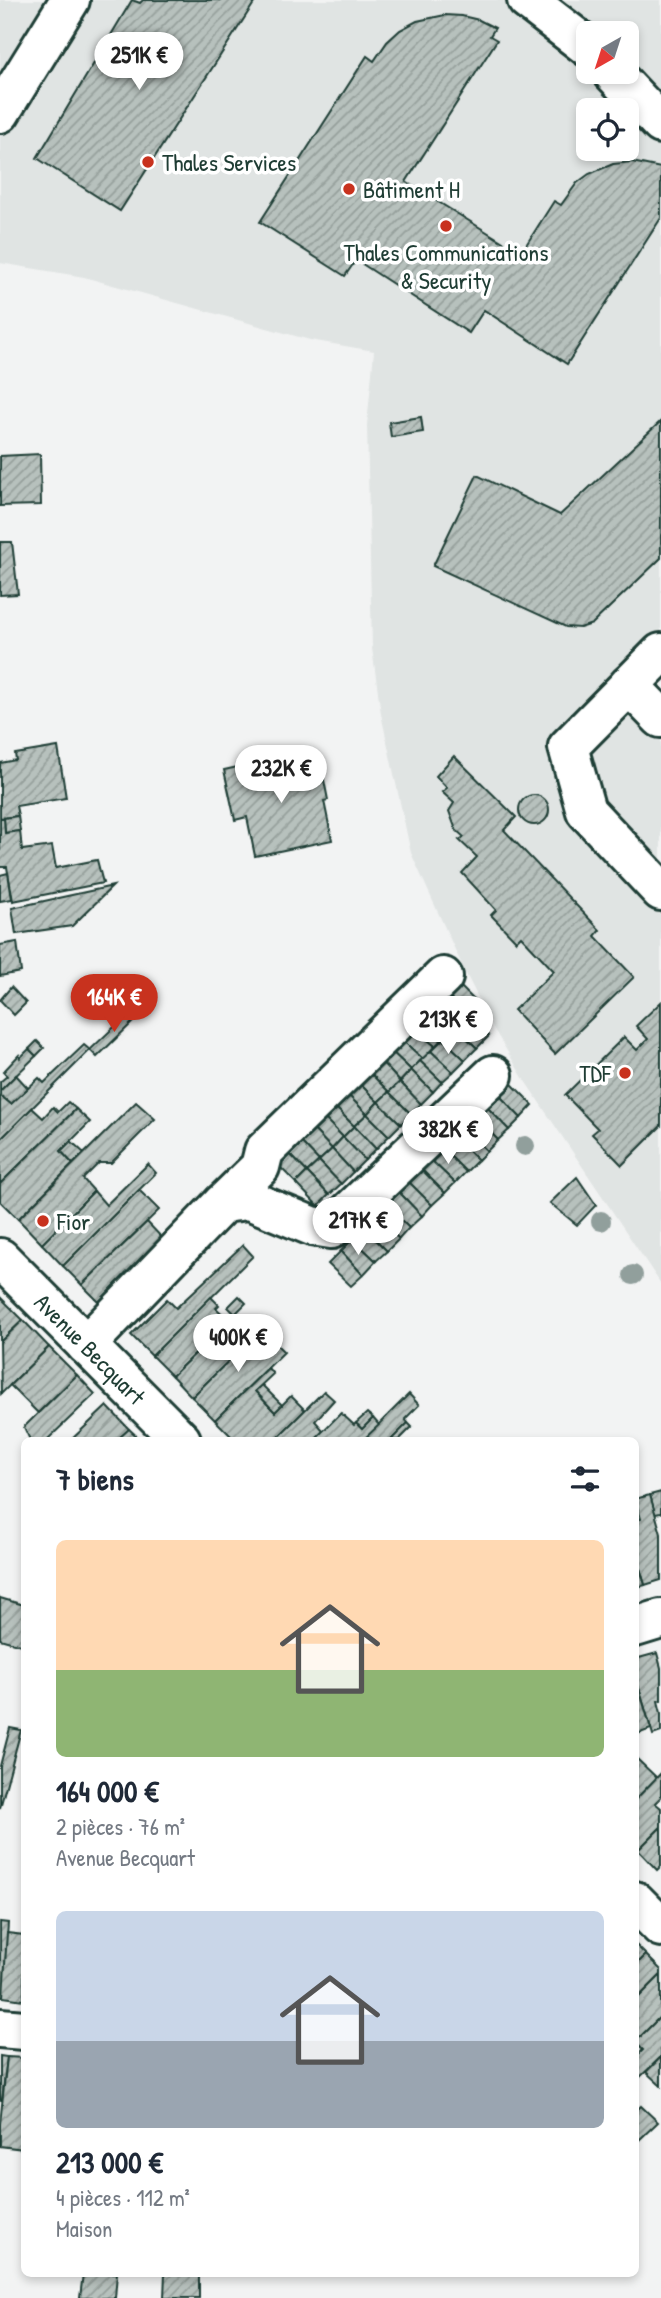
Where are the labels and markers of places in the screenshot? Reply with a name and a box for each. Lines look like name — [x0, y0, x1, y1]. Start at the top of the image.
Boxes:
pin: 251K € — [82, 32, 196, 92]
place label: Thales Services — [162, 146, 296, 178]
marker: Thales Services — [140, 154, 156, 170]
place label: Bâtiment H — [363, 173, 460, 205]
marker: Bâtiment H — [341, 181, 357, 197]
marker: Thales Communications & Security — [438, 218, 454, 234]
place label: Thales Communications & Security — [344, 236, 548, 296]
pin: 232K € — [224, 746, 338, 805]
pin: 164K € — [57, 974, 171, 1034]
pin: 213K € — [391, 996, 505, 1056]
place label: TDF — [579, 1057, 612, 1089]
marker: TDF — [617, 1065, 633, 1081]
pin: 382K € — [391, 1106, 505, 1166]
pin: 217K € — [301, 1198, 415, 1257]
place label: Fior — [56, 1205, 90, 1237]
marker: Fior — [35, 1213, 51, 1229]
pin: 400K € — [181, 1314, 295, 1374]

